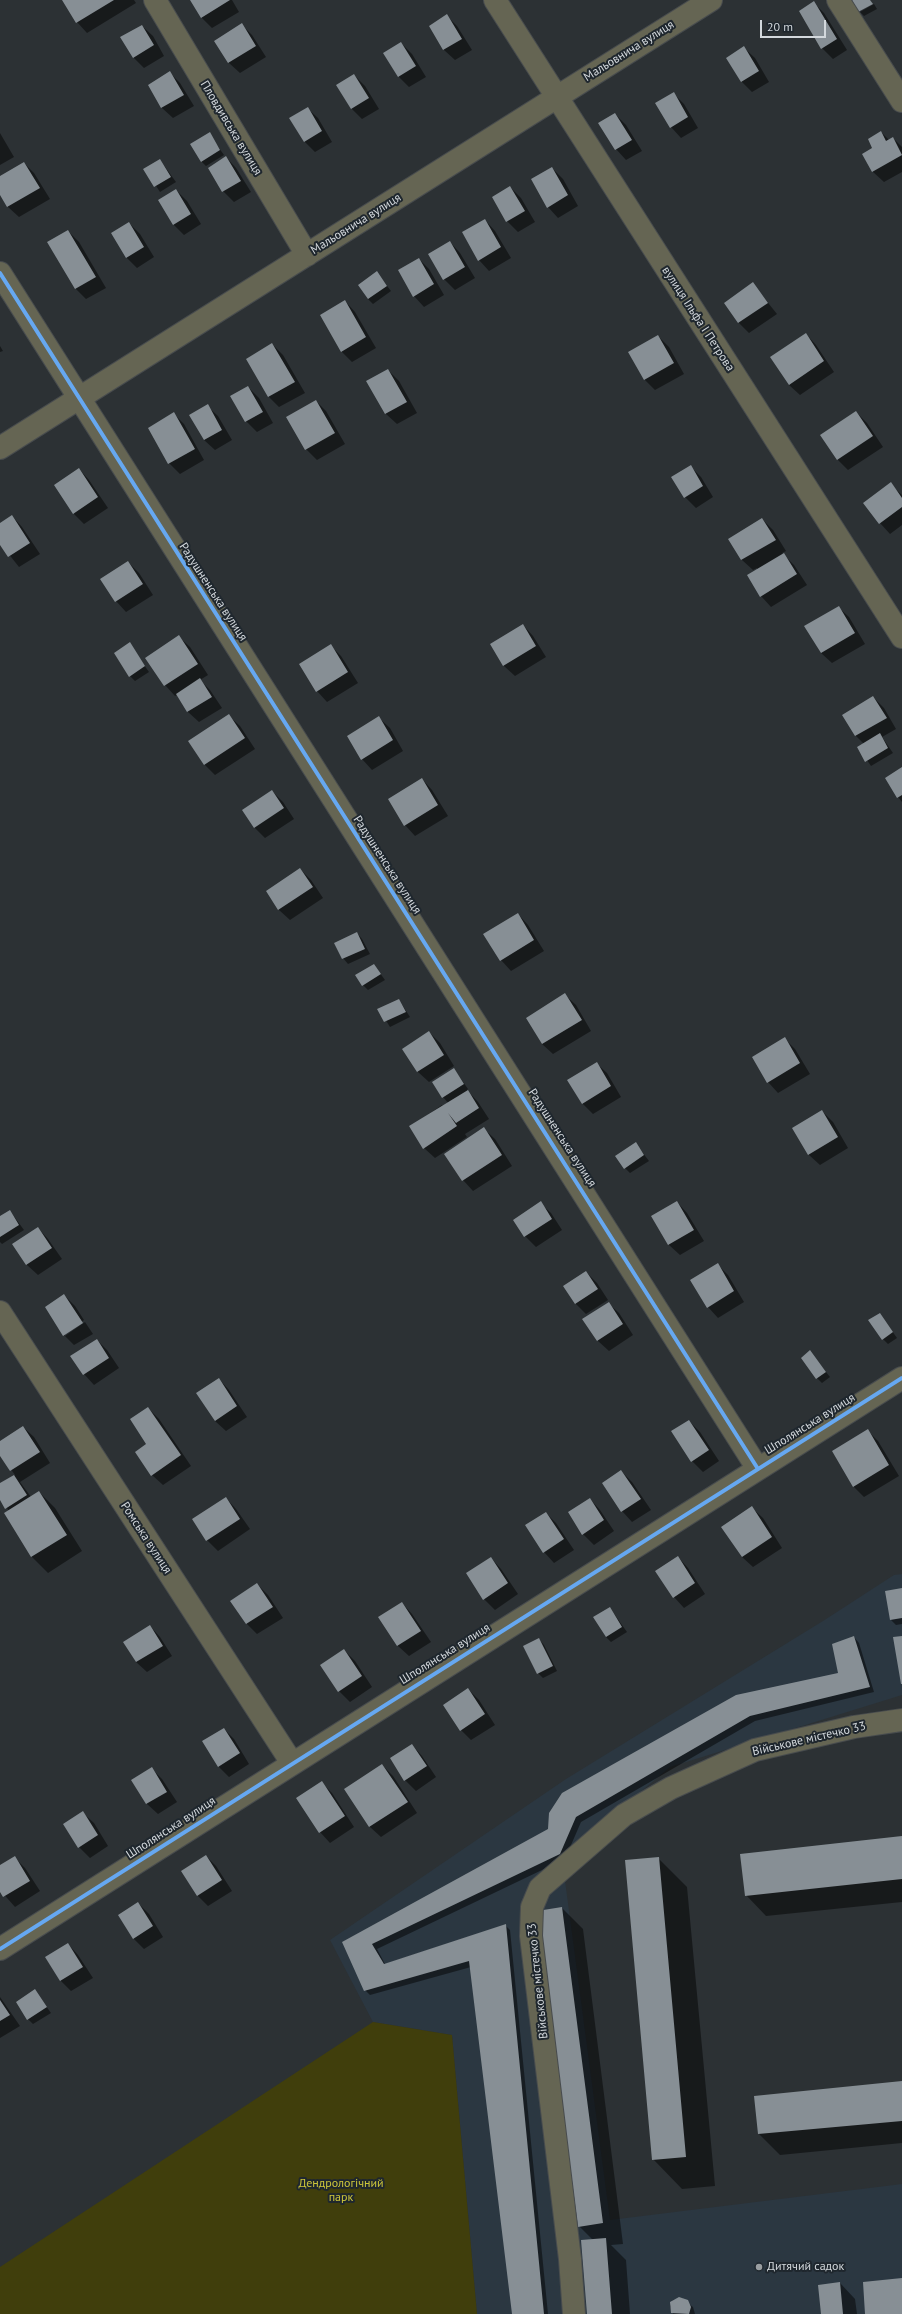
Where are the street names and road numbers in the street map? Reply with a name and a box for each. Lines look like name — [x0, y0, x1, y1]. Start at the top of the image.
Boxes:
street label: Мальовнича вулиця — [581, 17, 677, 85]
street label: Пловдивська вулиця — [197, 78, 265, 178]
street label: Мальовнича вулиця — [308, 190, 404, 258]
street label: вулиця Ільфа І Петрова — [659, 264, 737, 374]
street label: Радушненська вулиця — [176, 540, 250, 644]
street label: Радушненська вулиця — [350, 813, 424, 917]
street label: Радушненська вулиця — [525, 1086, 599, 1190]
street label: Шполянська вулиця — [762, 1390, 858, 1458]
street label: Ромська вулиця — [117, 1499, 175, 1577]
street label: Шполянська вулиця — [397, 1620, 493, 1688]
street label: Військове містечко 33 — [751, 1719, 867, 1759]
street label: Шполянська вулиця — [124, 1794, 218, 1862]
street label: Військове містечко 33 — [525, 1922, 551, 2040]

